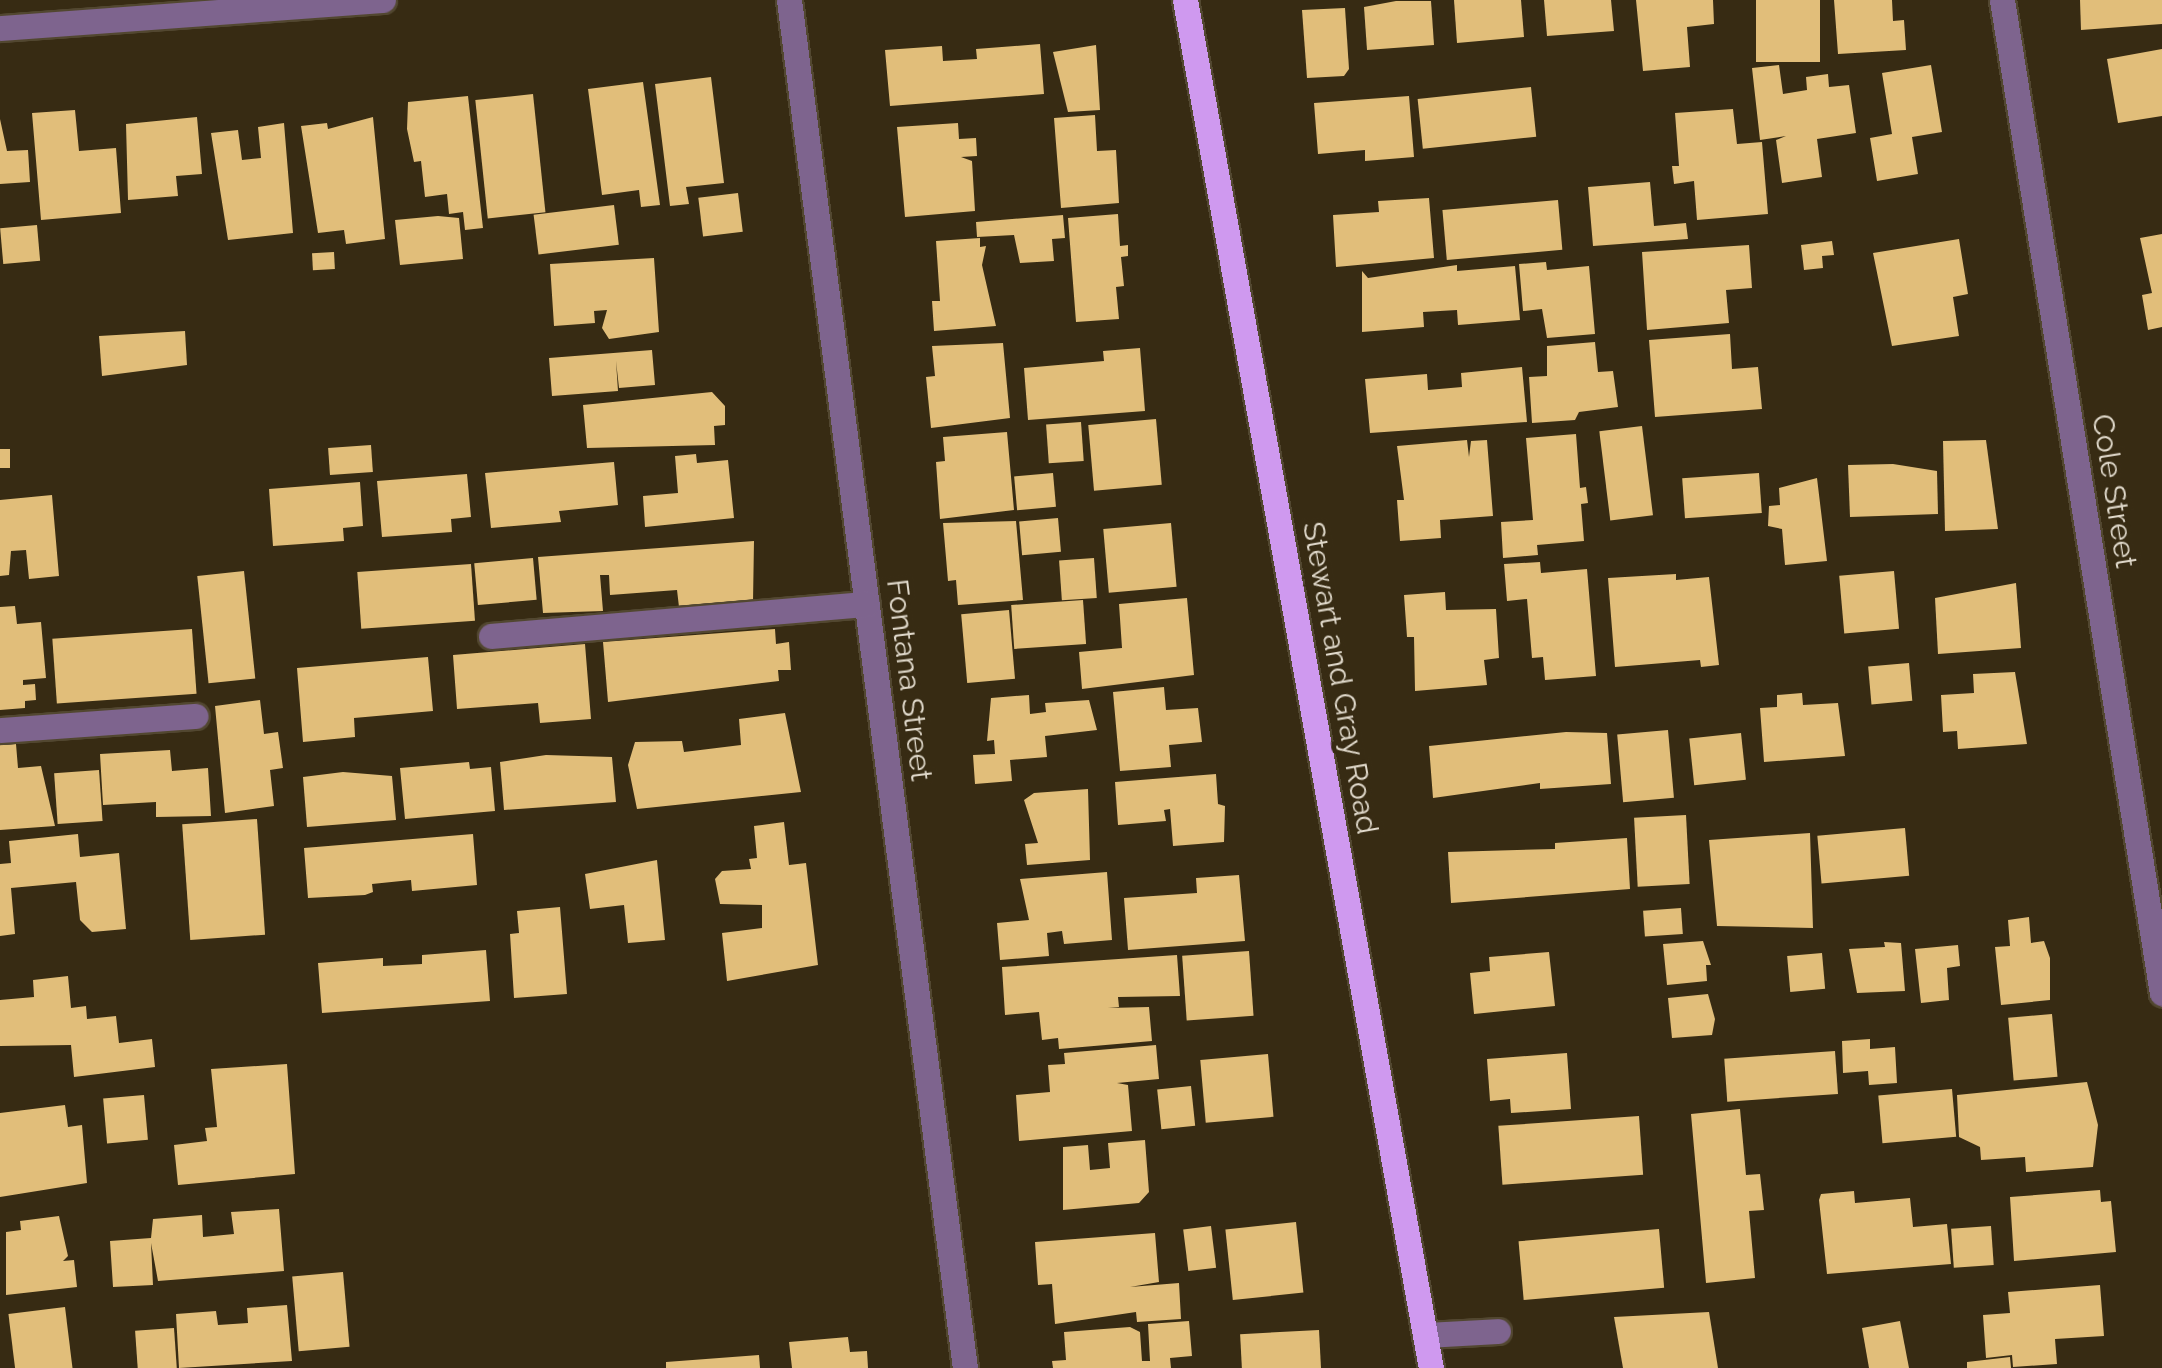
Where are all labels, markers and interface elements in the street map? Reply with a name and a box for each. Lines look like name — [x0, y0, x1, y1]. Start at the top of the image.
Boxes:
street label: Cole Street — [2084, 412, 2144, 570]
street label: Stewart and Gray Road — [1295, 519, 1385, 837]
street label: Fontana Street — [879, 577, 939, 783]

